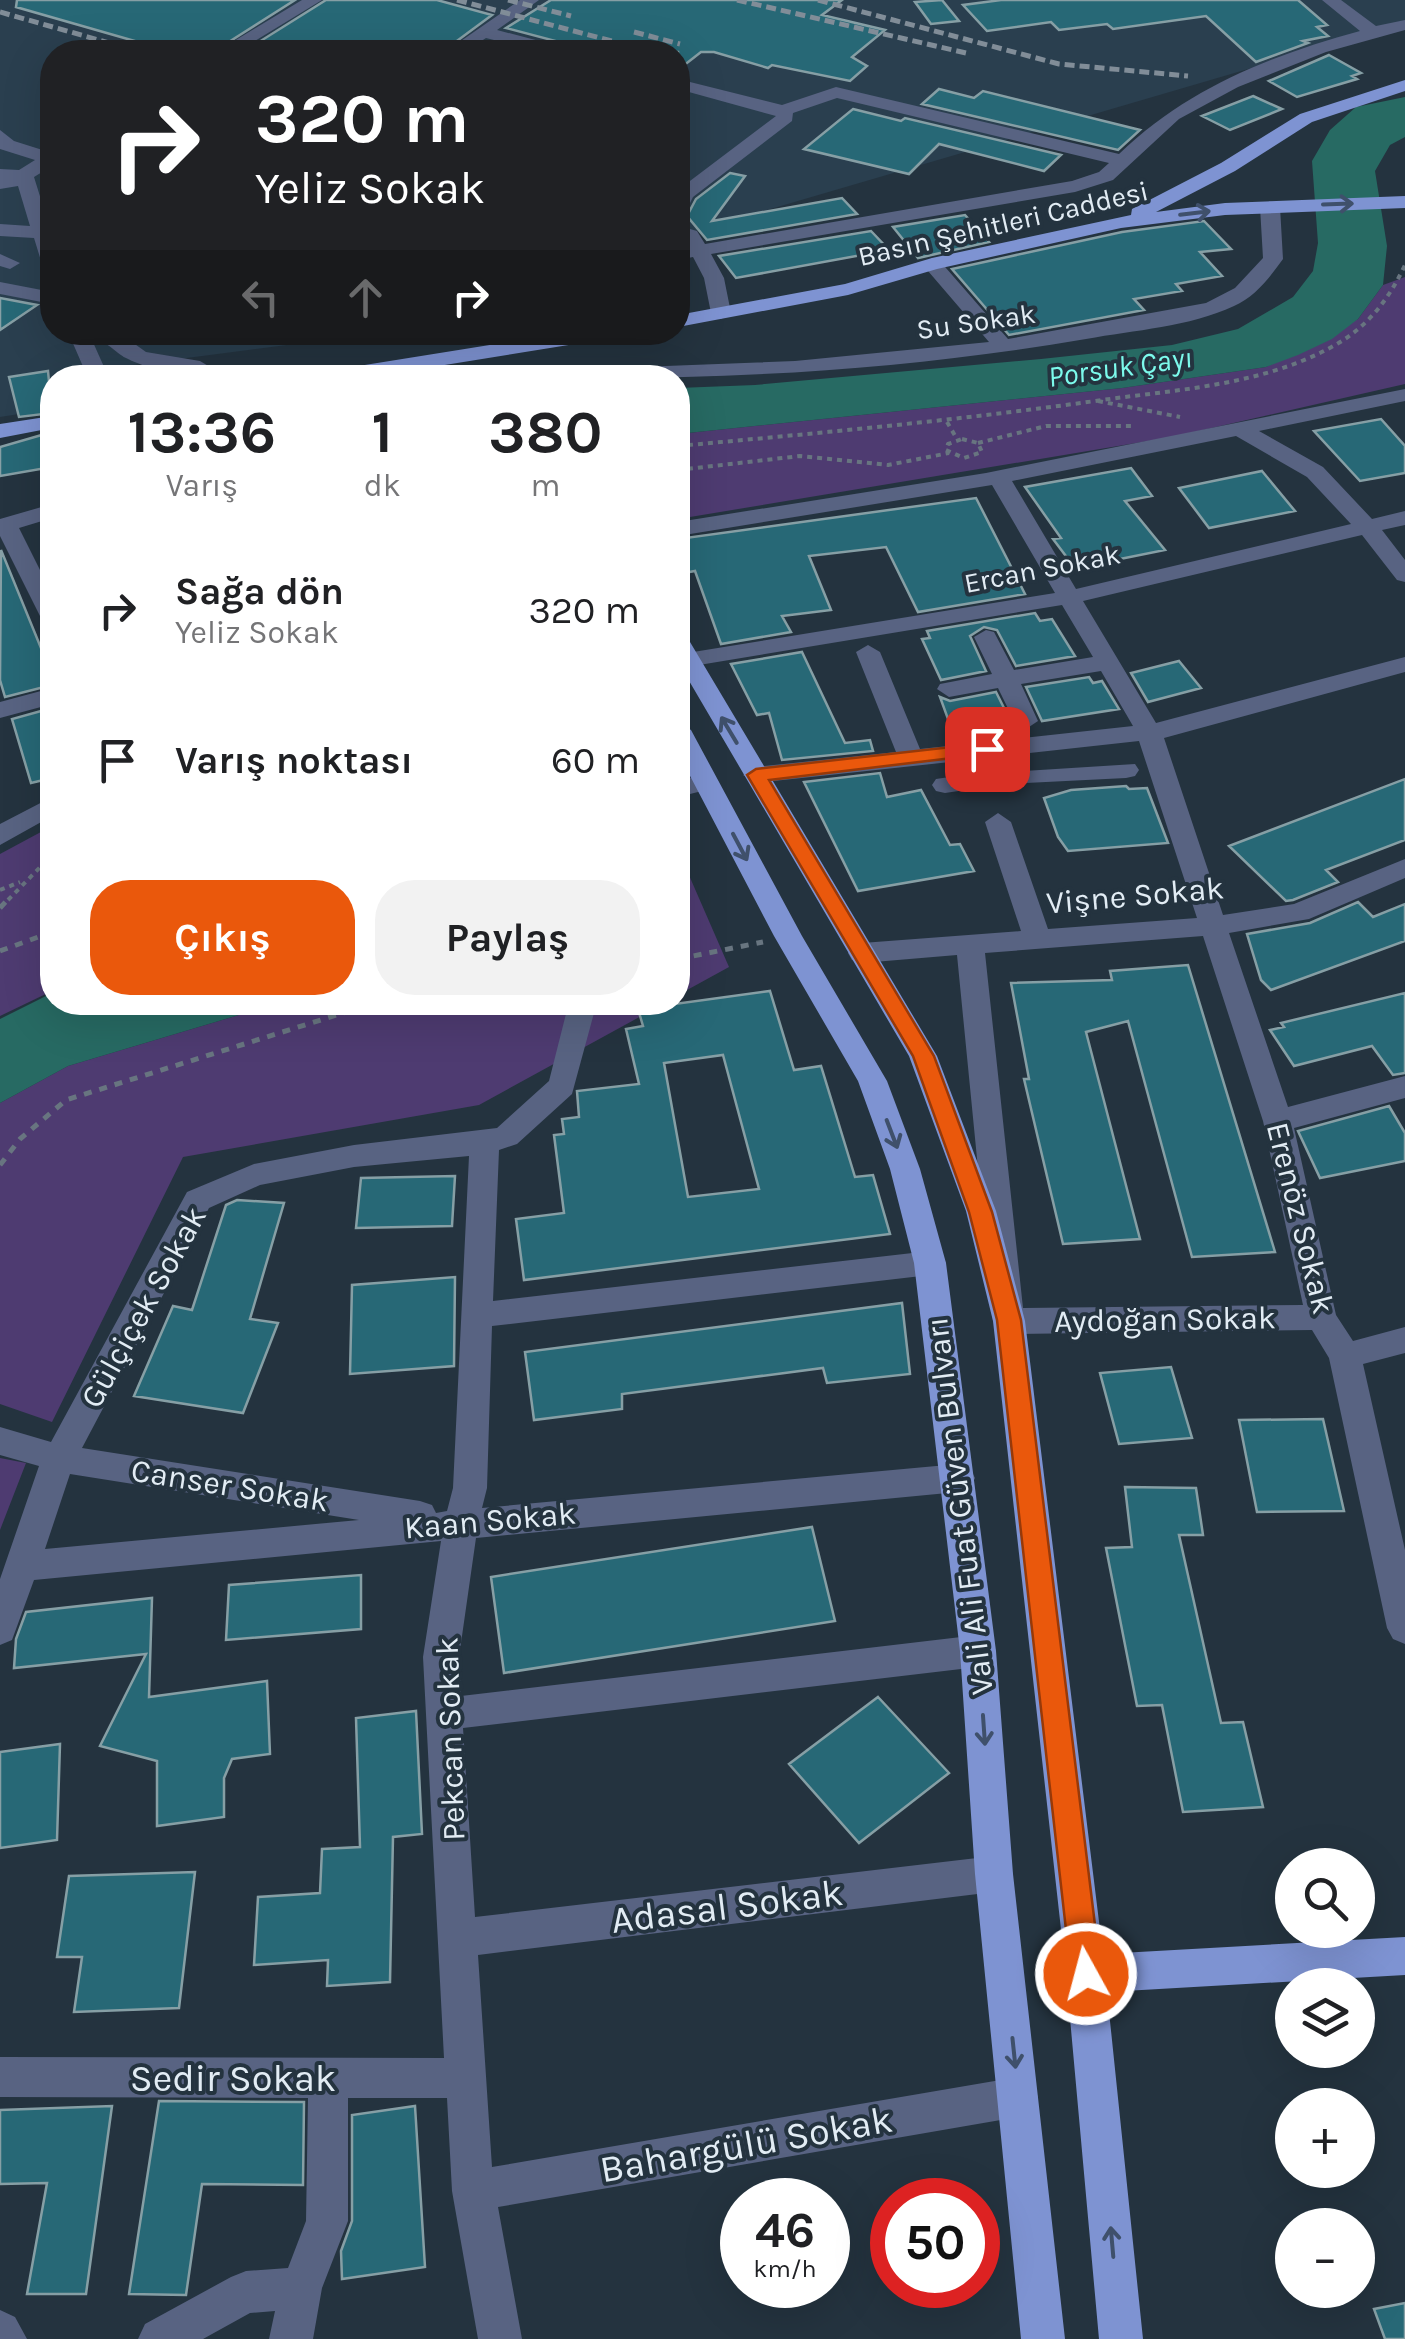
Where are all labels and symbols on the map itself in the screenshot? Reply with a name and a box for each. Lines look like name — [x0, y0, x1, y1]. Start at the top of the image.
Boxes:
street label: Basın Şehitleri Caddesi — [855, 174, 1152, 273]
one-way arrow — [1321, 195, 1353, 214]
one-way arrow — [1179, 203, 1211, 222]
street label: Su Sokak — [914, 297, 1038, 346]
water label: Porsuk Çayı — [1046, 339, 1194, 395]
street label: Ercan Sokak — [961, 537, 1123, 600]
pin — [945, 707, 1030, 792]
one-way arrow — [719, 716, 739, 745]
one-way arrow — [731, 831, 750, 861]
street label: Vişne Sokak — [1045, 869, 1225, 922]
one-way arrow — [884, 1117, 902, 1148]
street label: Erenöz Sokak — [1259, 1119, 1342, 1318]
street label: Gülçiçek Sokak — [73, 1200, 214, 1414]
street label: Aydoğan Sokak — [1054, 1299, 1276, 1340]
street label: Vali Ali Fuat Güven Bulvarı — [918, 1315, 1001, 1697]
street label: Canser Sokak — [129, 1452, 331, 1519]
street label: Kaan Sokak — [403, 1495, 577, 1546]
street label: Pekcan Sokak — [428, 1637, 473, 1841]
one-way arrow — [974, 1713, 993, 1745]
street label: Adasal Sokak — [609, 1870, 846, 1943]
position arrow — [1034, 1922, 1138, 2026]
one-way arrow — [1005, 2037, 1024, 2069]
street label: Sedir Sokak — [130, 2056, 336, 2101]
street label: Bahargülü Sokak — [596, 2097, 896, 2192]
speed limit sign: 50 — [870, 2178, 1000, 2308]
one-way arrow — [1102, 2226, 1121, 2259]

